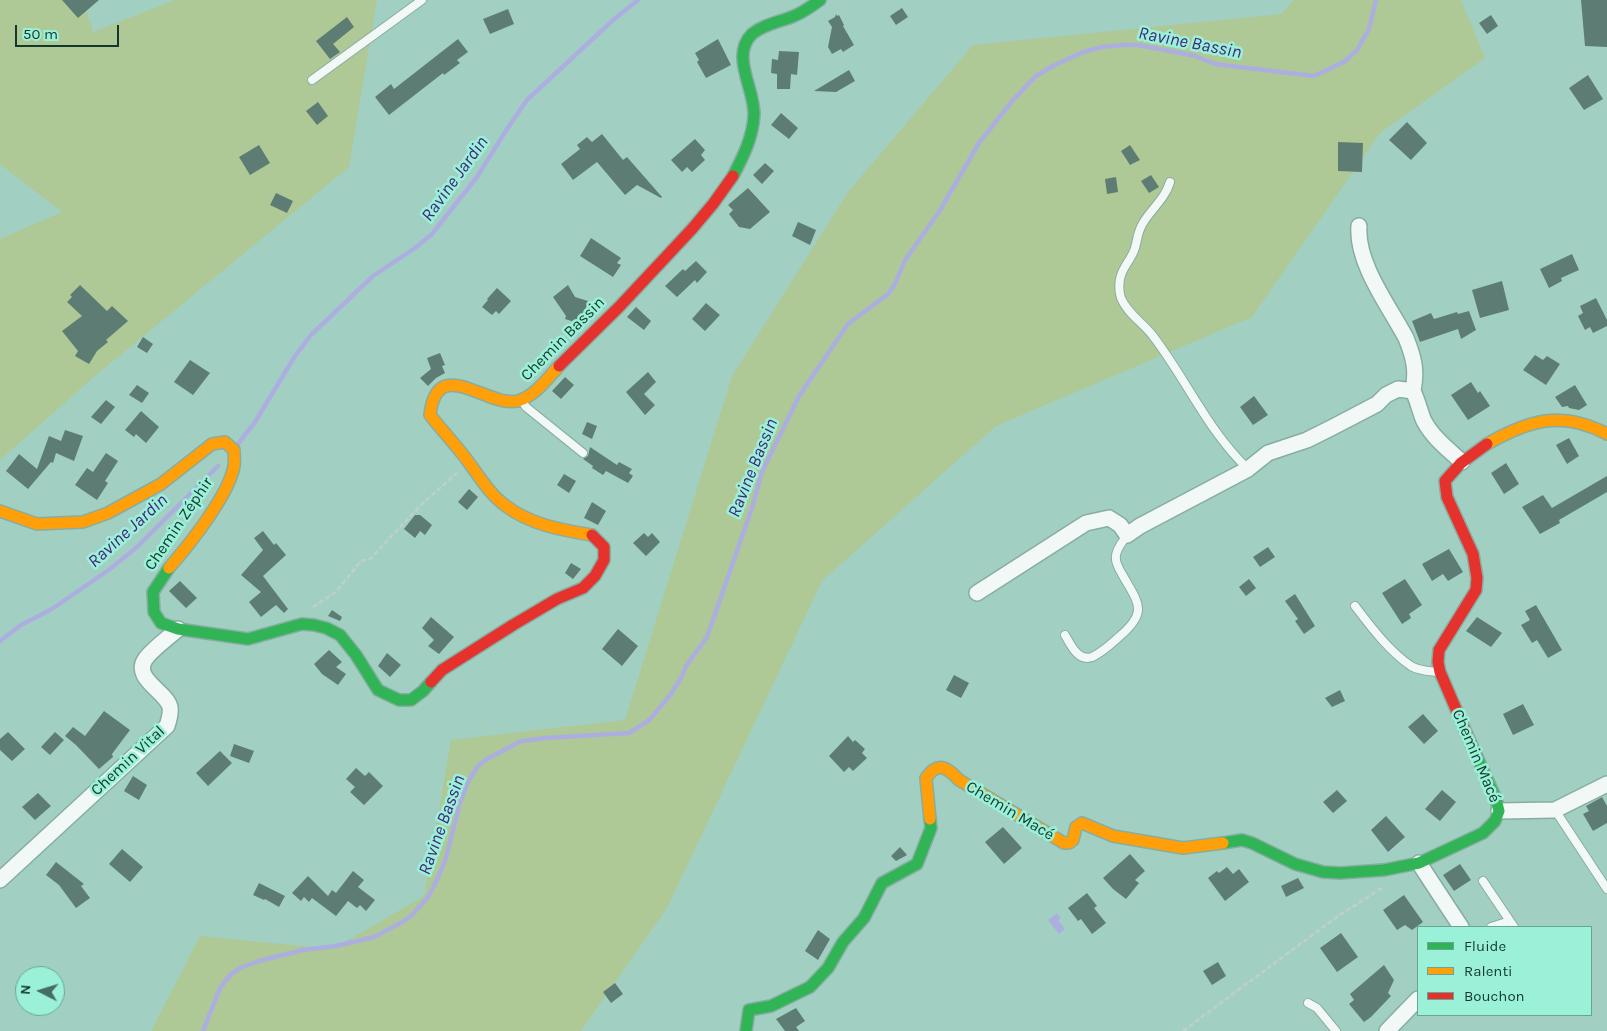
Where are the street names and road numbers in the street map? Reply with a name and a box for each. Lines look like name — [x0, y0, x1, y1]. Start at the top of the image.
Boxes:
street label: Chemin Bassin — [517, 293, 609, 385]
street label: Chemin Zéphir — [141, 474, 217, 574]
street label: Chemin Macé — [1448, 706, 1504, 806]
street label: Chemin Vital — [87, 722, 169, 800]
street label: Chemin Macé — [962, 777, 1058, 845]

